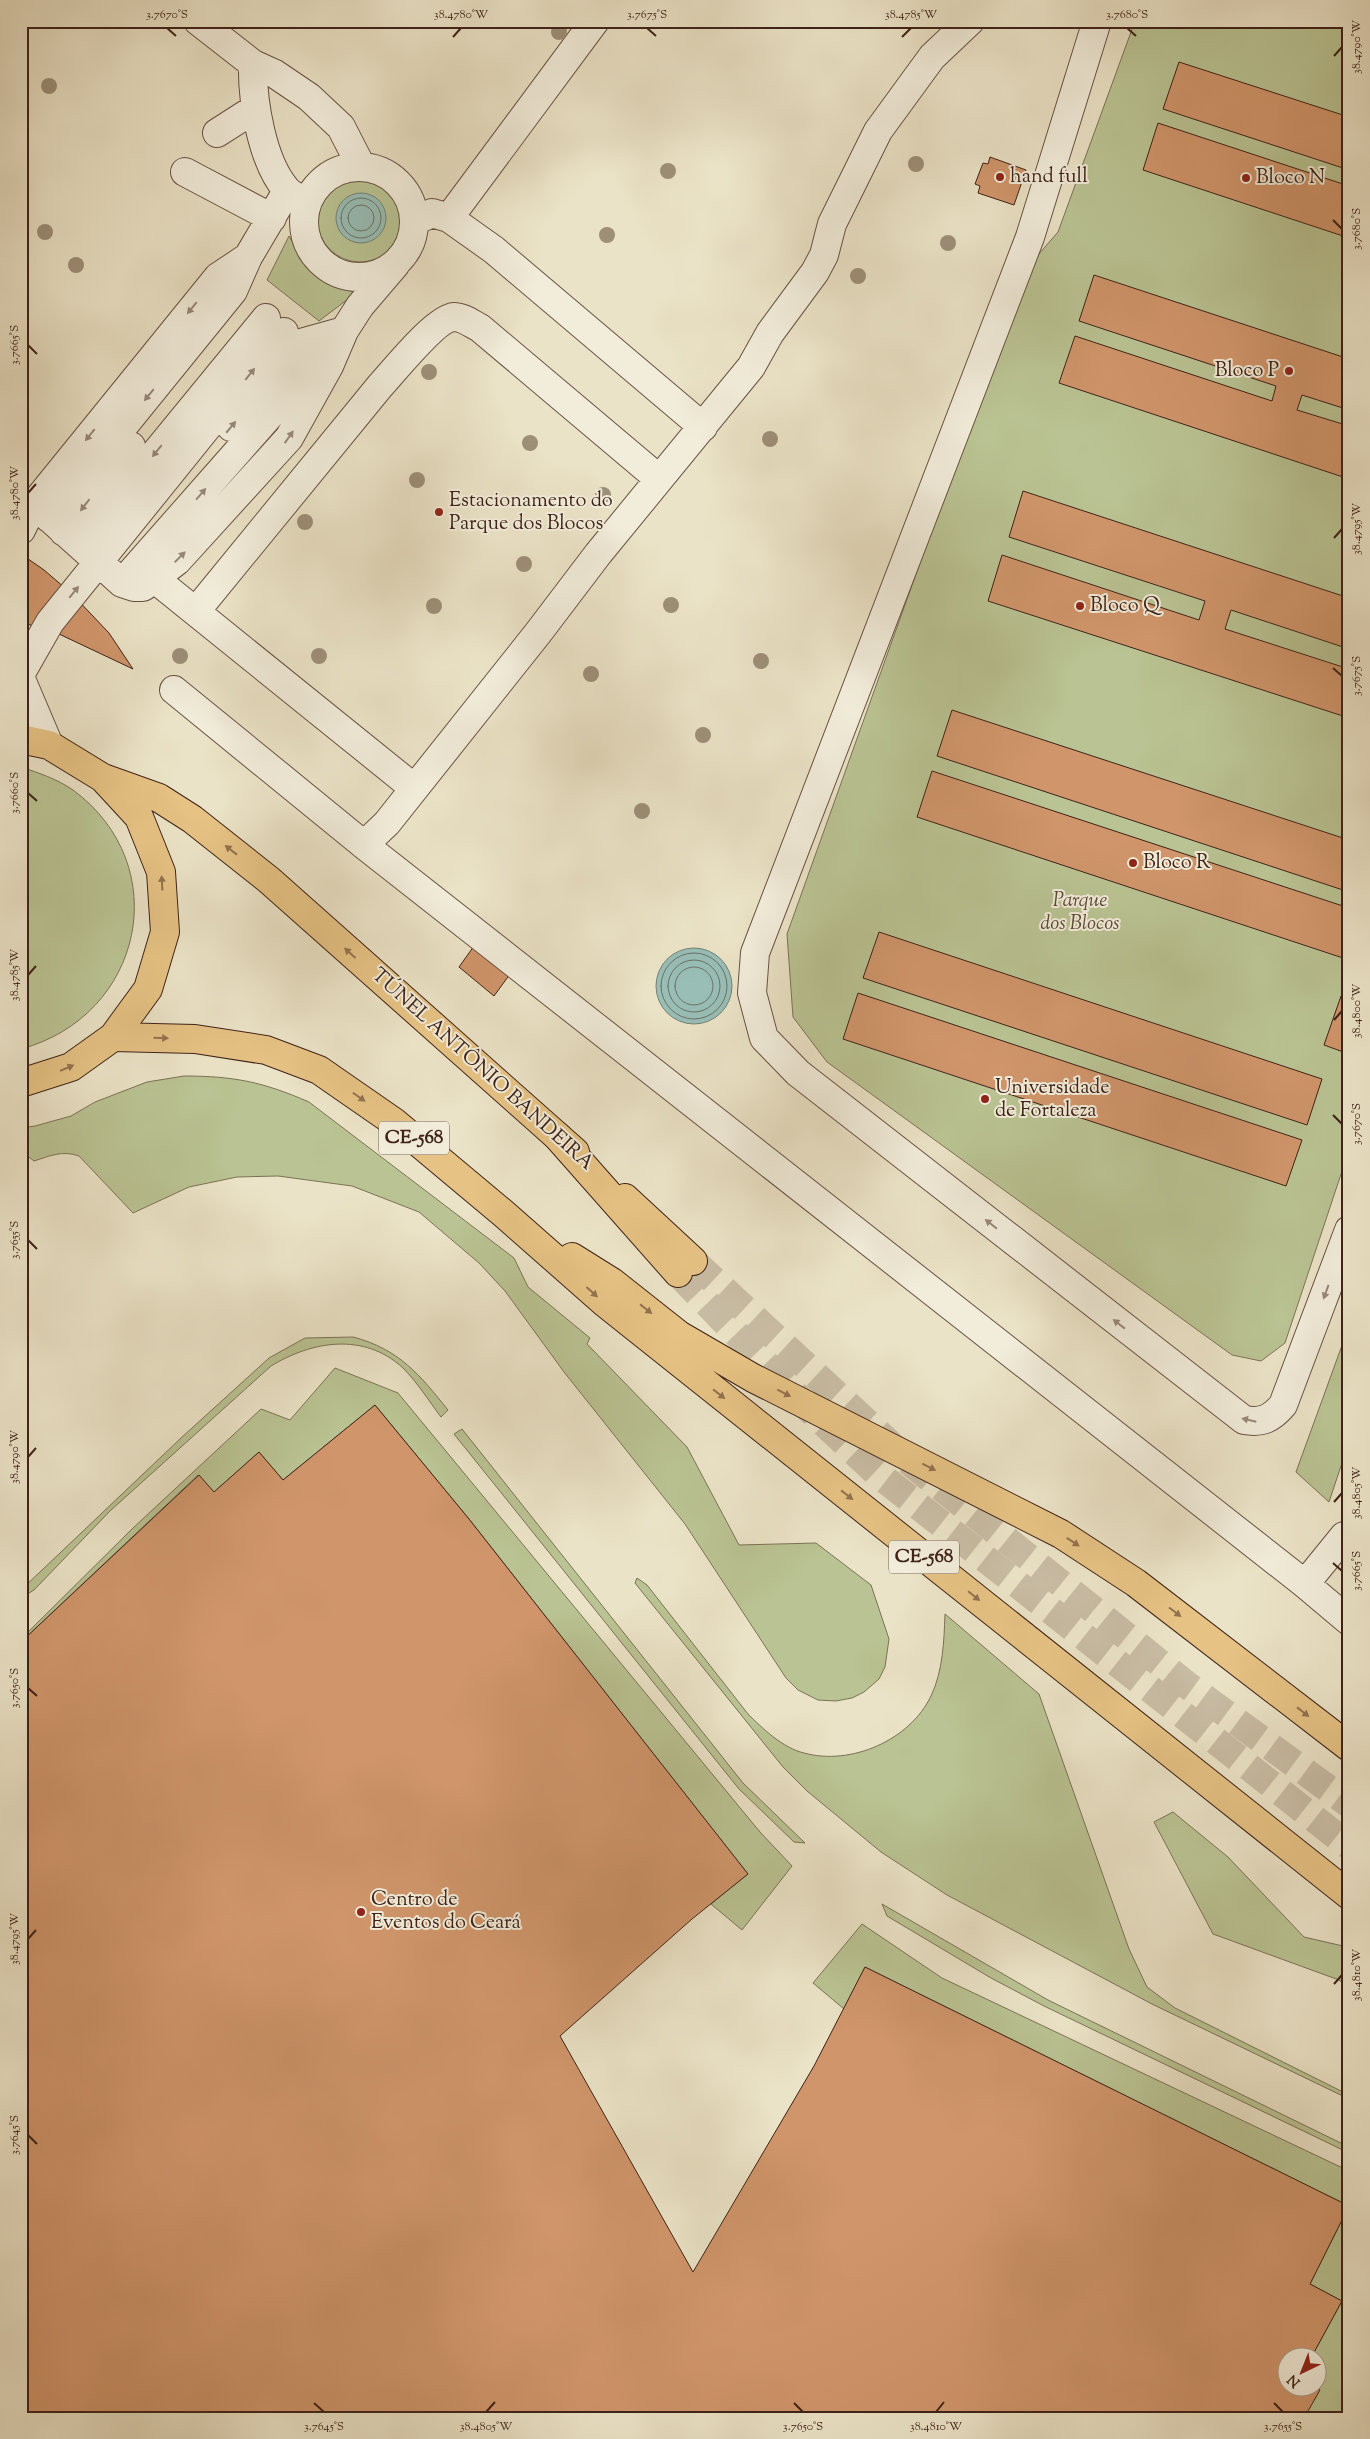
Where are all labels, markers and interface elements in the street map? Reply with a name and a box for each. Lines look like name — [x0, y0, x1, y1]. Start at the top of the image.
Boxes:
text: 3.7670°S — [146, 6, 188, 24]
text: 38.4780°W — [434, 6, 489, 24]
text: 3.7675°S — [627, 6, 667, 24]
text: 38.4785°W — [885, 6, 938, 24]
text: 3.7680°S — [1106, 6, 1148, 24]
text: 38.4790°W — [1348, 19, 1366, 74]
place label: hand full — [1010, 163, 1088, 192]
place label: Bloco N — [1256, 164, 1325, 193]
marker: hand full — [994, 171, 1006, 183]
marker: Bloco N — [1240, 172, 1252, 184]
text: 3.7680°S — [1348, 208, 1366, 250]
one-way arrow — [187, 302, 198, 315]
text: 3.7665°S — [6, 325, 24, 365]
place label: Bloco P — [1215, 357, 1279, 386]
marker: Bloco P — [1283, 365, 1295, 377]
one-way arrow — [244, 368, 255, 381]
one-way arrow — [143, 388, 154, 401]
one-way arrow — [225, 421, 236, 434]
one-way arrow — [85, 428, 96, 441]
one-way arrow — [284, 430, 294, 444]
one-way arrow — [152, 444, 163, 457]
text: 38.4780°W — [6, 465, 24, 520]
one-way arrow — [195, 487, 206, 500]
place label: Estacionamento do Parque dos Blocos — [449, 487, 613, 539]
one-way arrow — [80, 498, 91, 511]
text: 38.4795°W — [1348, 502, 1366, 555]
marker: Estacionamento do Parque dos Blocos — [433, 506, 445, 518]
one-way arrow — [174, 552, 186, 564]
one-way arrow — [69, 585, 80, 598]
place label: Bloco Q — [1090, 592, 1162, 621]
marker: Bloco Q — [1074, 600, 1086, 612]
text: 3.7675°S — [1348, 656, 1366, 696]
text: 3.7660°S — [6, 772, 24, 814]
one-way arrow — [225, 844, 238, 855]
place label: Bloco R — [1143, 849, 1211, 878]
marker: Bloco R — [1127, 857, 1139, 869]
one-way arrow — [158, 875, 166, 891]
park label: Parque dos Blocos — [1041, 887, 1120, 939]
one-way arrow — [344, 947, 357, 958]
text: 38.4785°W — [6, 948, 24, 1001]
street label: TÚNEL ANTÔNIO BANDEIRA — [364, 961, 600, 1178]
text: 38.4800°W — [1348, 983, 1366, 1038]
one-way arrow — [154, 1035, 170, 1043]
one-way arrow — [60, 1063, 74, 1071]
place label: Universidade de Fortaleza — [995, 1074, 1110, 1126]
one-way arrow — [352, 1092, 365, 1102]
marker: Universidade de Fortaleza — [979, 1093, 991, 1105]
text: 3.7670°S — [1348, 1103, 1366, 1145]
road number: CE-568 — [379, 1122, 449, 1154]
one-way arrow — [985, 1219, 998, 1230]
text: 3.7655°S — [6, 1221, 24, 1259]
one-way arrow — [1322, 1284, 1329, 1299]
one-way arrow — [586, 1287, 599, 1298]
one-way arrow — [639, 1303, 652, 1314]
one-way arrow — [1113, 1319, 1126, 1330]
one-way arrow — [712, 1389, 726, 1399]
one-way arrow — [777, 1389, 791, 1397]
one-way arrow — [1241, 1416, 1256, 1424]
text: 38.4790°W — [6, 1429, 24, 1484]
one-way arrow — [922, 1463, 936, 1471]
text: 38.4805°W — [1348, 1466, 1366, 1519]
one-way arrow — [840, 1490, 853, 1500]
one-way arrow — [1066, 1537, 1080, 1547]
road number: CE-568 — [889, 1540, 959, 1574]
text: 3.7665°S — [1348, 1551, 1366, 1591]
one-way arrow — [967, 1591, 980, 1602]
one-way arrow — [1168, 1607, 1182, 1617]
text: 3.7650°S — [6, 1668, 24, 1708]
one-way arrow — [1296, 1706, 1309, 1717]
place label: Centro de Eventos do Ceará — [371, 1886, 521, 1938]
marker: Centro de Eventos do Ceará — [355, 1906, 367, 1918]
text: 38.4795°W — [6, 1912, 24, 1965]
text: 38.4810°W — [1348, 1948, 1366, 2001]
text: 3.7645°S — [6, 2115, 24, 2155]
north arrow — [1278, 2346, 1328, 2396]
text: N — [1284, 2369, 1305, 2391]
text: 3.7645°S — [304, 2418, 344, 2436]
text: 38.4805°W — [460, 2418, 513, 2436]
text: 3.7650°S — [783, 2418, 823, 2436]
text: 38.4810°W — [910, 2418, 963, 2436]
text: 3.7655°S — [1264, 2418, 1302, 2436]

